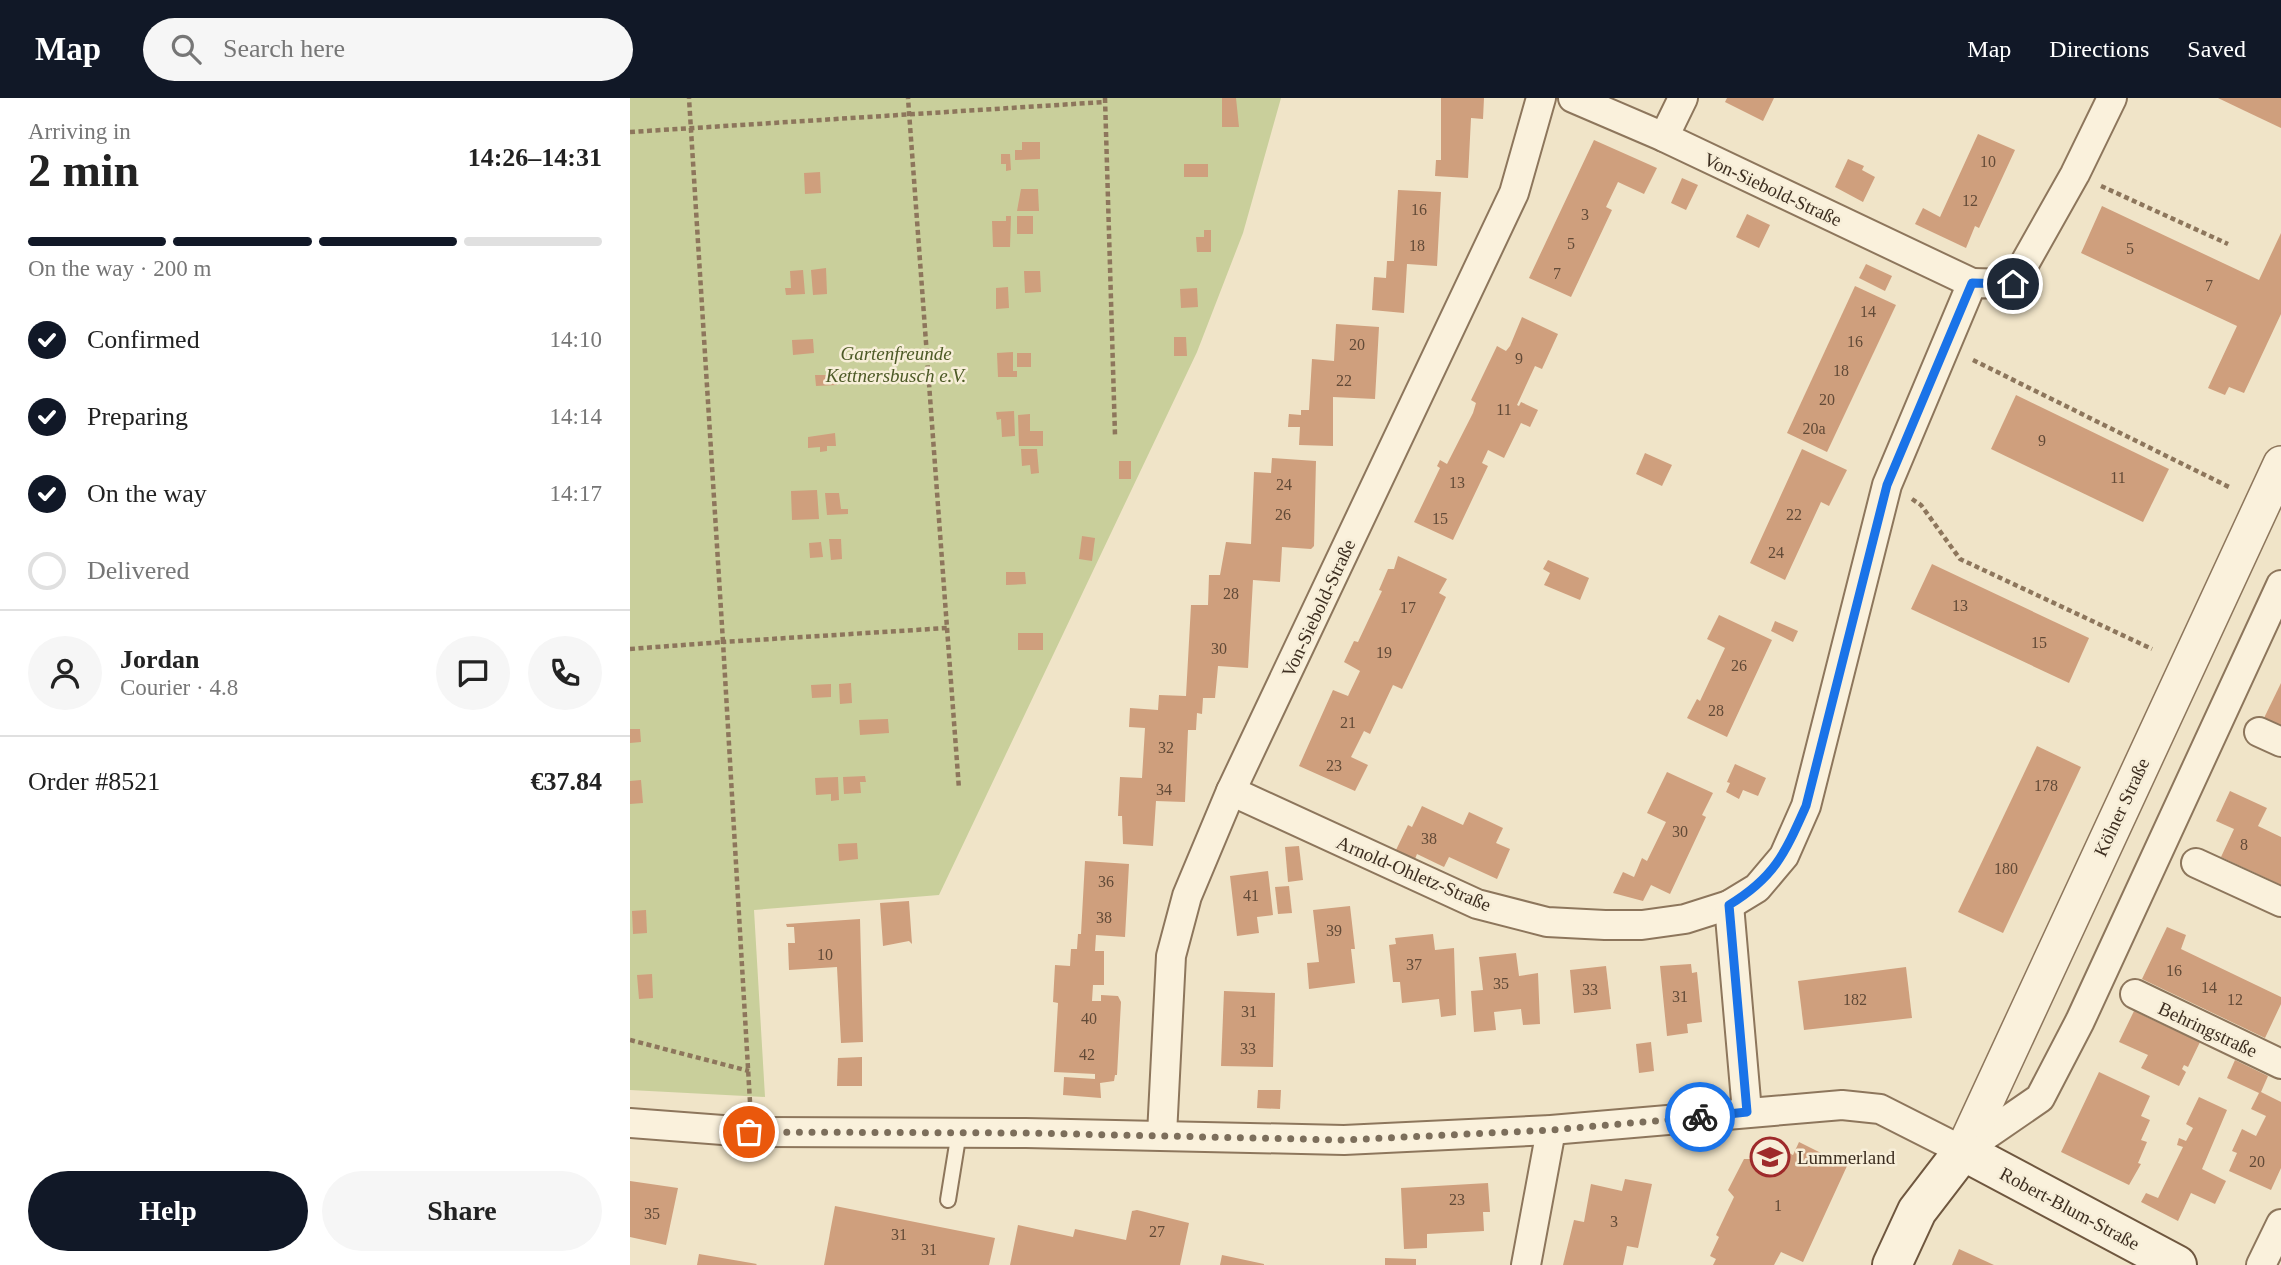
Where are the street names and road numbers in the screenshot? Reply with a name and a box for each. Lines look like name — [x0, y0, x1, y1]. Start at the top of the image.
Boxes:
street label: Von-Siebold-Straße — [1701, 148, 1845, 231]
street label: Von-Siebold-Straße — [1277, 536, 1360, 680]
street label: Kölner Straße — [2090, 755, 2153, 860]
street label: Arnold-Ohletz-Straße — [1333, 831, 1494, 915]
street label: Behringstraße — [2155, 997, 2261, 1061]
street label: Robert-Blum-Straße — [1996, 1163, 2143, 1254]

